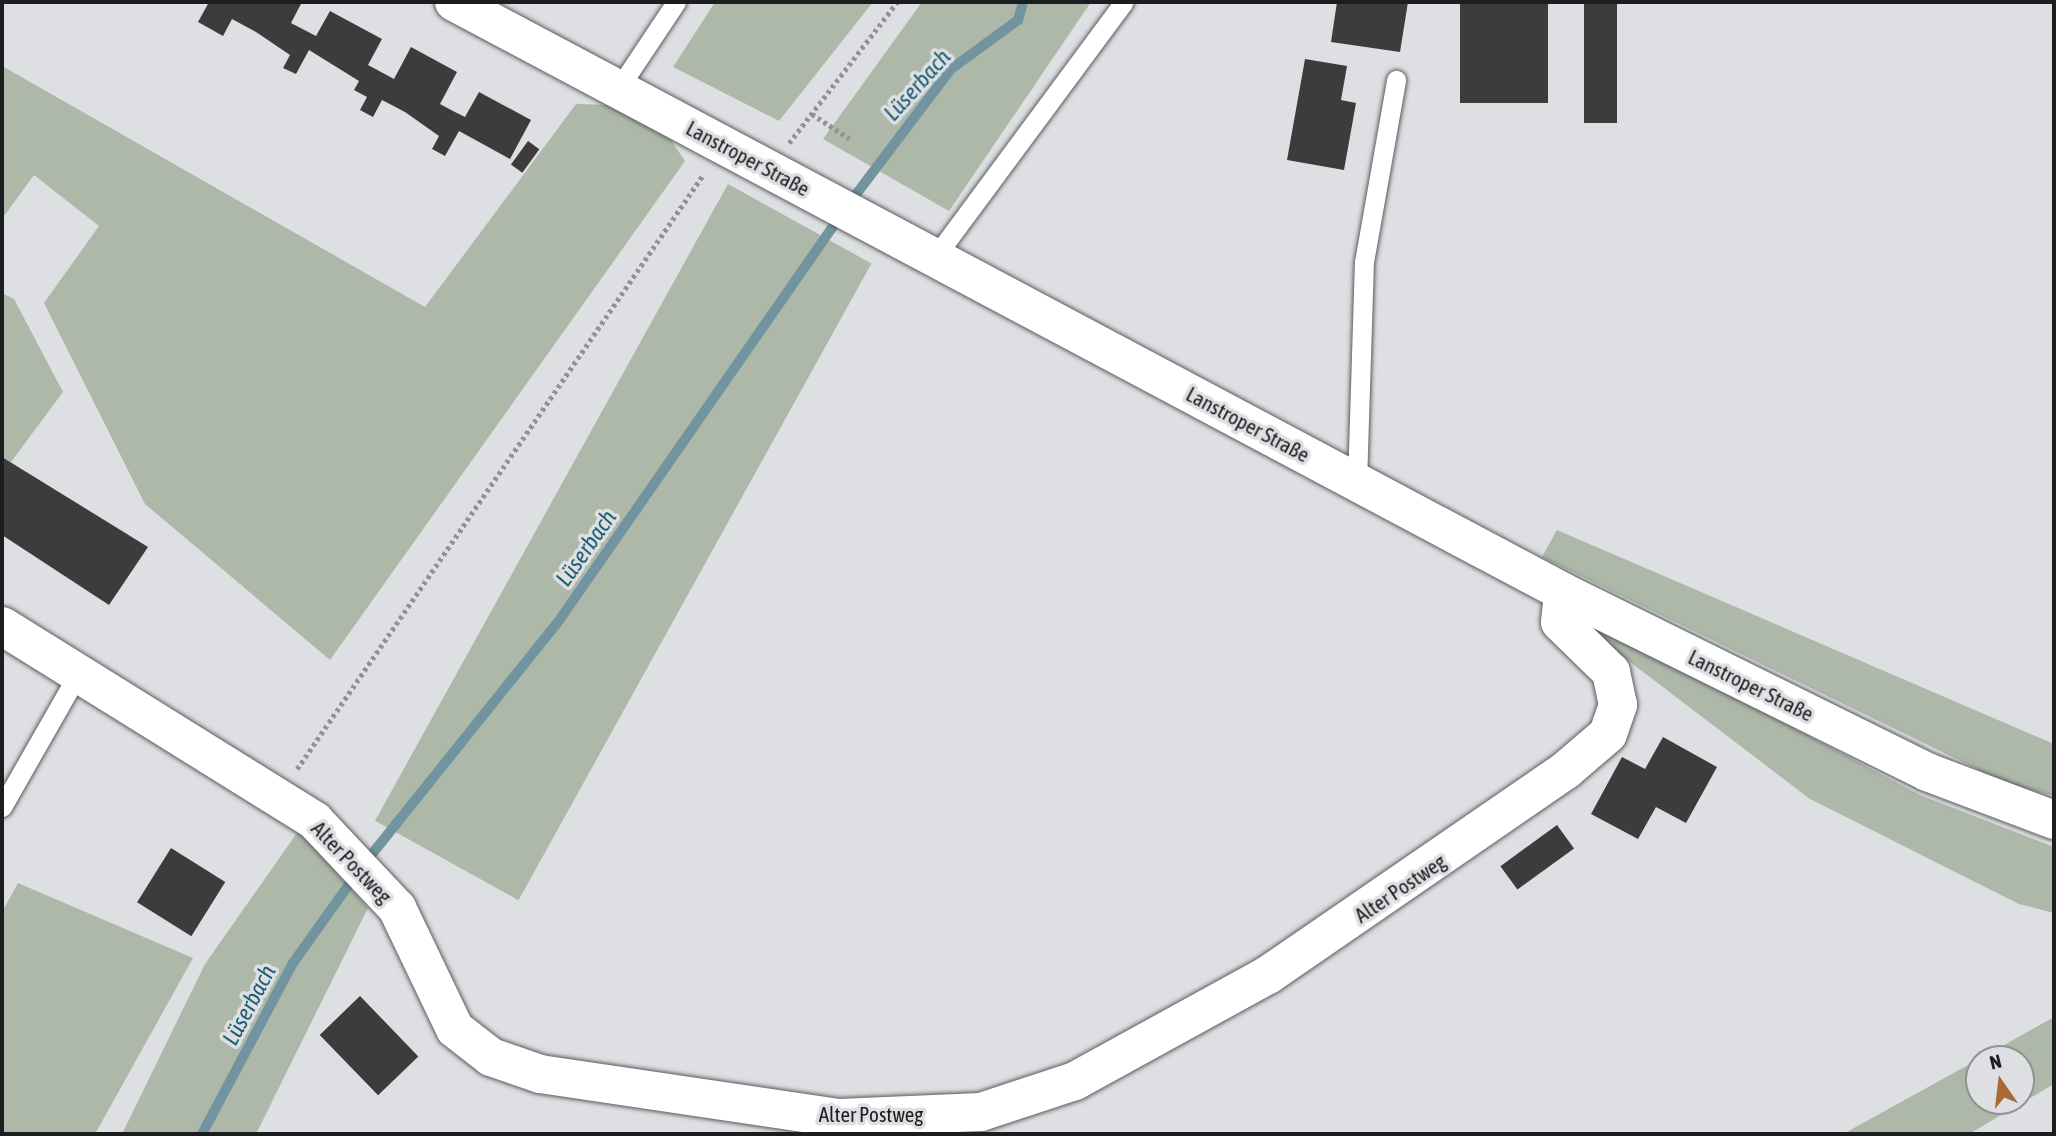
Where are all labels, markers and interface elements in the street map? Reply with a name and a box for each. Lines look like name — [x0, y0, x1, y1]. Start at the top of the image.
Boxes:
water label: Lüserbach — [878, 44, 956, 126]
street label: Lanstroper Straße — [682, 115, 814, 201]
street label: Lanstroper Straße — [1182, 381, 1314, 467]
water label: Lüserbach — [550, 505, 622, 591]
street label: Lanstroper Straße — [1684, 644, 1818, 726]
street label: Alter Postweg — [307, 816, 397, 908]
street label: Alter Postweg — [1350, 848, 1450, 928]
water label: Lüserbach — [216, 960, 282, 1050]
north arrow — [1965, 1045, 2035, 1115]
text: N — [1987, 1050, 2004, 1074]
street label: Alter Postweg — [819, 1101, 923, 1127]

